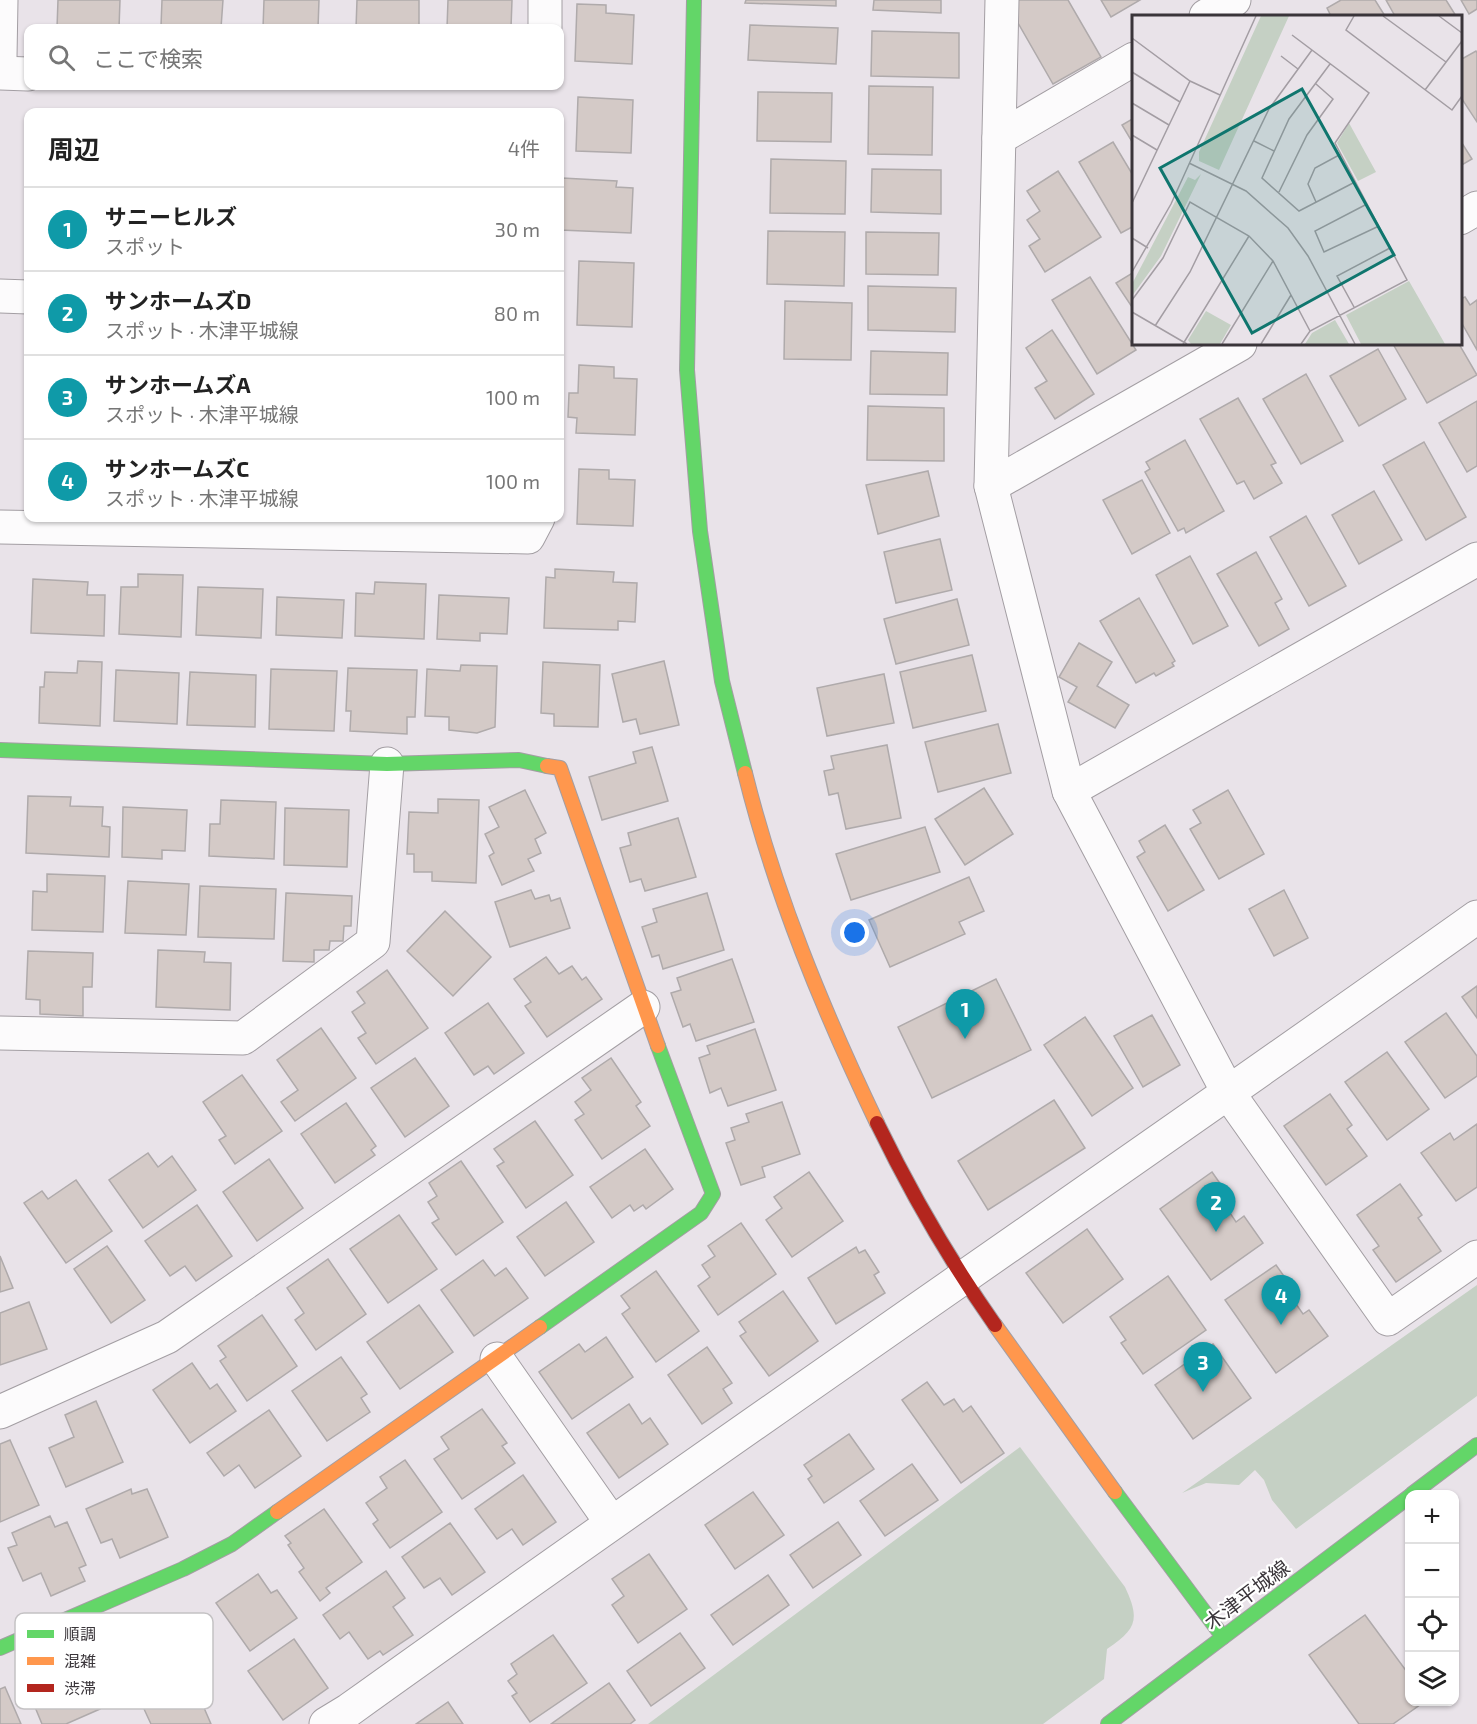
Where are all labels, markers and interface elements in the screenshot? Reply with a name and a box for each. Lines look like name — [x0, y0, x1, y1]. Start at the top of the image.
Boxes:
inset map — [1132, 15, 1462, 345]
search box — [24, 24, 564, 90]
icon: search — [45, 41, 78, 74]
text: ここで検索 — [93, 45, 203, 71]
text: 周辺 — [48, 133, 100, 164]
text: 4件 — [508, 136, 540, 160]
text: サニーヒルズ — [105, 203, 237, 229]
text: 1 — [63, 217, 72, 241]
text: 30 m — [495, 217, 540, 241]
text: スポット — [105, 234, 185, 258]
text: サンホームズD — [105, 287, 251, 313]
text: 2 — [62, 301, 73, 325]
text: 80 m — [494, 301, 540, 325]
text: スポット · 木津平城線 — [105, 318, 299, 342]
text: サンホームズA — [105, 371, 251, 397]
text: 3 — [62, 385, 73, 409]
text: 100 m — [486, 385, 540, 409]
text: スポット · 木津平城線 — [105, 402, 299, 426]
text: サンホームズC — [105, 455, 249, 481]
text: 4 — [61, 469, 74, 493]
text: 100 m — [486, 469, 540, 493]
text: スポット · 木津平城線 — [105, 486, 299, 510]
your location — [840, 918, 869, 947]
pin: 1 — [946, 990, 984, 1039]
pin: 2 — [1196, 1182, 1236, 1232]
pin: 4 — [1262, 1276, 1300, 1325]
pin: 3 — [1184, 1342, 1222, 1392]
map controls — [1405, 1490, 1459, 1706]
button: + — [1405, 1490, 1459, 1544]
button: − — [1405, 1544, 1459, 1598]
street label: 木津平城線 — [1199, 1555, 1294, 1634]
button: locate — [1405, 1598, 1459, 1652]
legend — [15, 1613, 213, 1709]
text: 順調 — [64, 1624, 96, 1643]
text: 混雑 — [64, 1651, 96, 1670]
button: layers — [1405, 1652, 1459, 1706]
text: 渋滞 — [64, 1678, 96, 1697]

